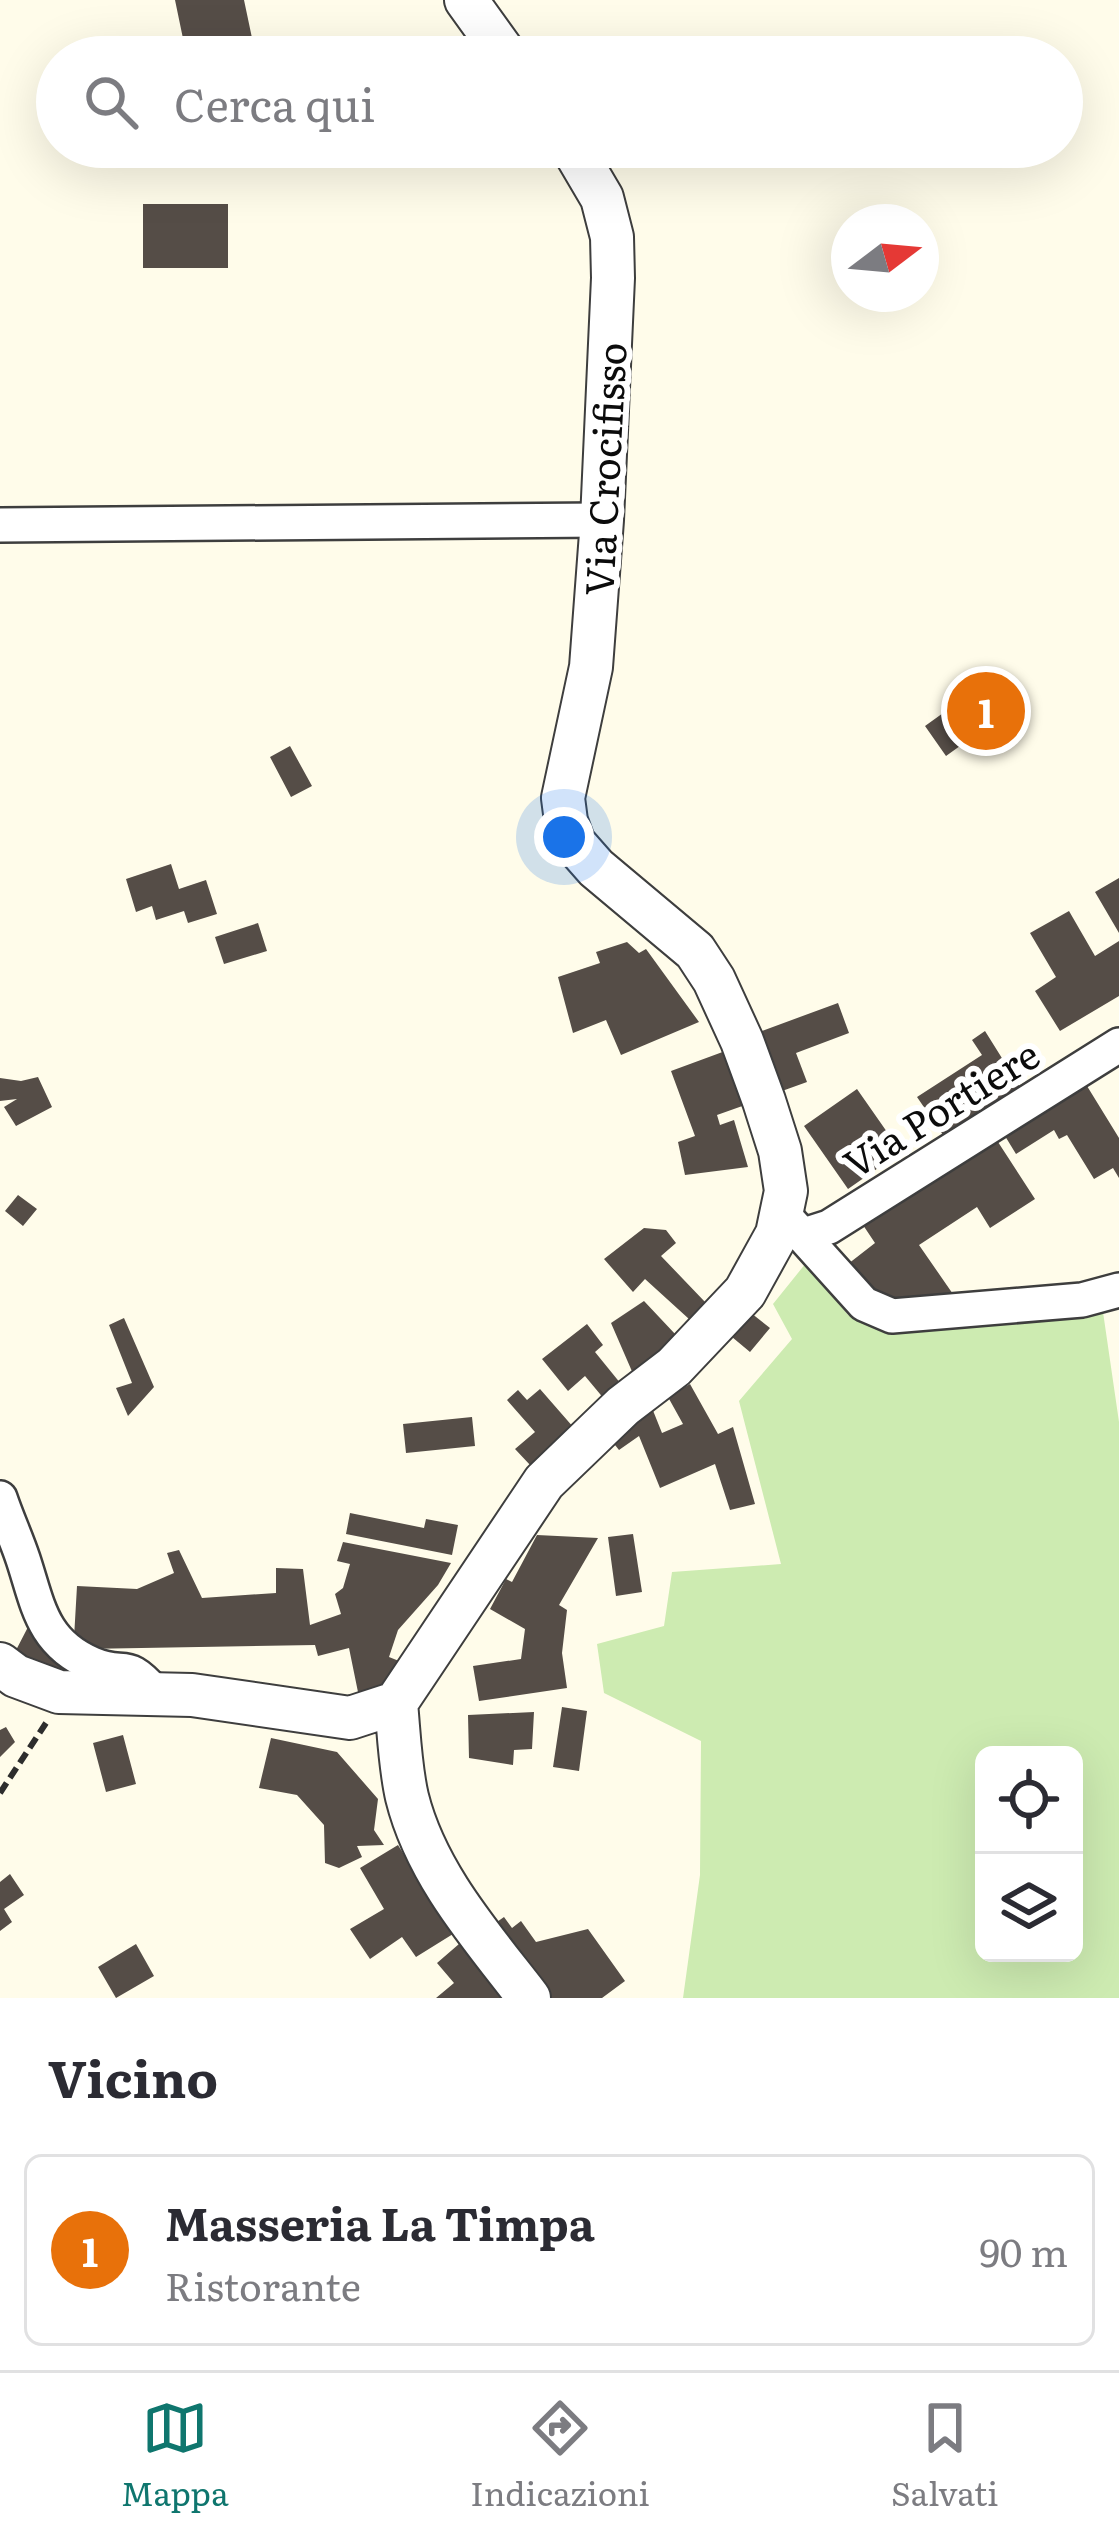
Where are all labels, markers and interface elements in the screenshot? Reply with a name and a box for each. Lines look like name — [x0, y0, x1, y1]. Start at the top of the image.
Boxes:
search box — [36, 36, 1083, 168]
icon: search — [78, 69, 144, 135]
text: Cerca qui — [174, 69, 375, 136]
north arrow — [831, 204, 939, 312]
street label: Via Crocifisso — [567, 341, 639, 597]
pin: 1 — [947, 666, 1025, 756]
your location — [534, 807, 594, 867]
street label: Via Portiere — [831, 1024, 1049, 1190]
map controls — [975, 1746, 1083, 1962]
button: locate — [975, 1746, 1083, 1854]
button: layers — [975, 1854, 1083, 1962]
text: Vicino — [48, 2038, 218, 2114]
text: Masseria La Timpa — [165, 2188, 595, 2255]
text: 1 — [82, 2221, 98, 2279]
text: 90 m — [979, 2221, 1068, 2279]
text: Ristorante — [165, 2255, 361, 2313]
tab: Mappa — [121, 2395, 229, 2516]
tab: Indicazioni — [470, 2395, 650, 2516]
tab: Salvati — [891, 2395, 998, 2516]

